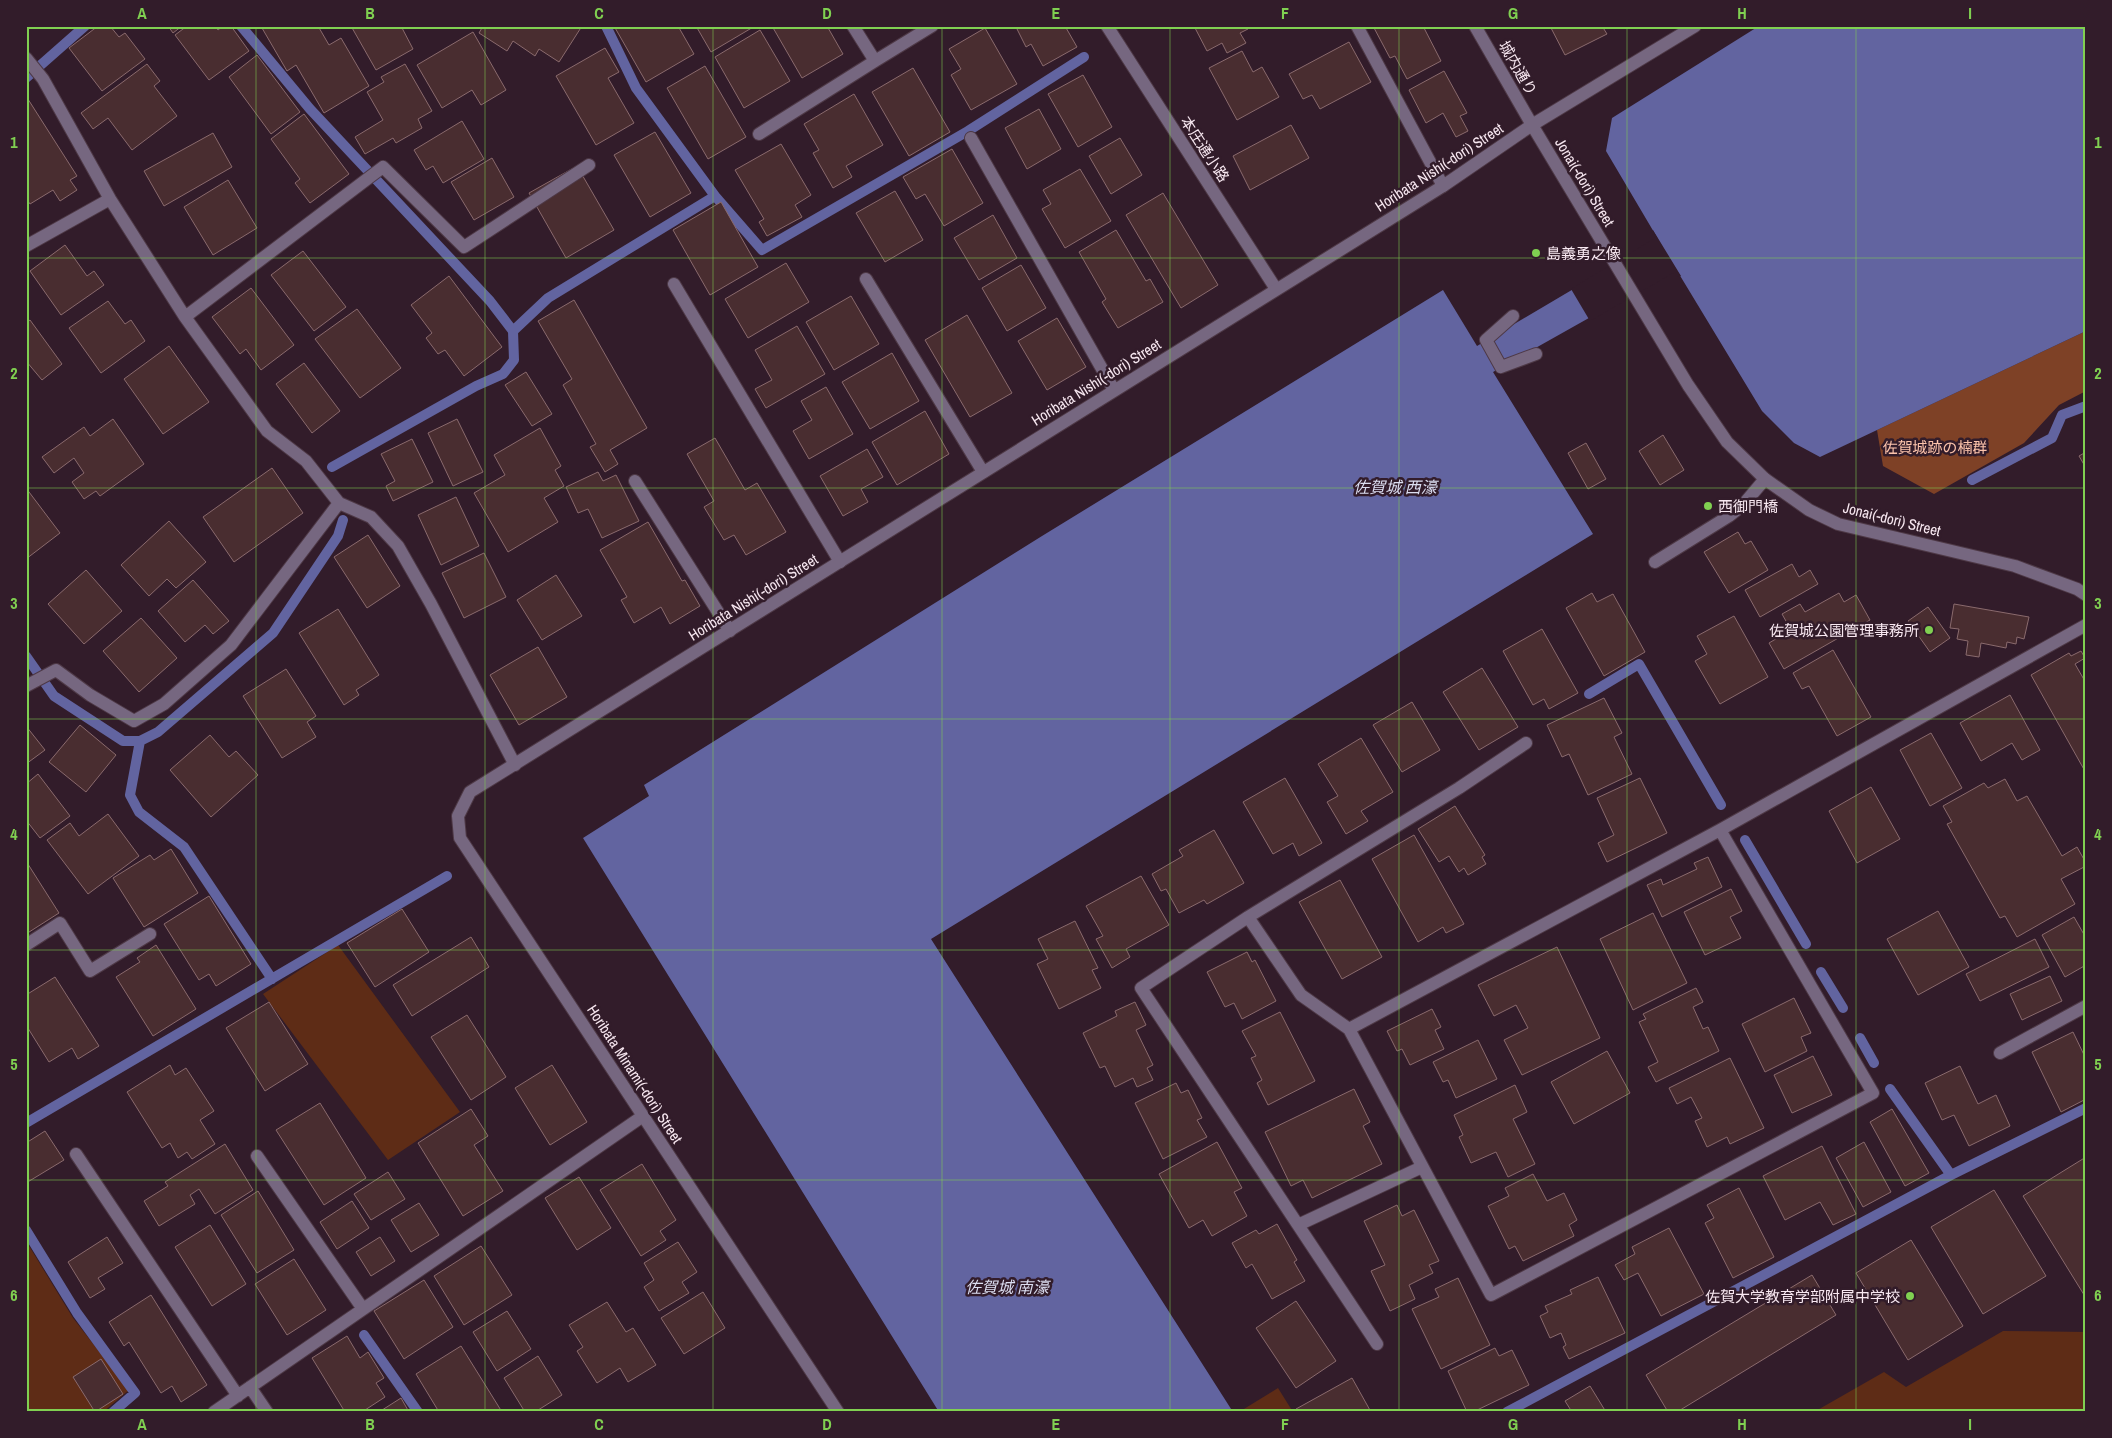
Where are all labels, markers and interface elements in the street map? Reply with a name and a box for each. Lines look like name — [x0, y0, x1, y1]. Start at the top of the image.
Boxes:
text: A — [137, 2, 147, 24]
text: B — [365, 2, 375, 24]
text: C — [594, 2, 604, 24]
text: D — [822, 2, 832, 24]
text: E — [1052, 2, 1061, 24]
text: F — [1281, 2, 1289, 24]
text: G — [1508, 2, 1518, 24]
text: H — [1737, 2, 1747, 24]
text: I — [1968, 2, 1972, 24]
street label: 城内通り — [1494, 37, 1542, 99]
street label: 本庄通小路 — [1176, 112, 1234, 186]
street label: Horibata Nishi(-dori) Street — [1371, 117, 1508, 216]
text: 1 — [10, 131, 18, 153]
text: 1 — [2094, 131, 2102, 153]
street label: Jonai(-dori) Street — [1550, 134, 1620, 231]
place label: 島義勇之像 — [1546, 243, 1621, 264]
marker: 島義勇之像 — [1530, 247, 1542, 259]
street label: Horibata Nishi(-dori) Street — [1027, 333, 1165, 430]
text: 2 — [10, 362, 18, 384]
text: 2 — [2094, 362, 2102, 384]
park label: 佐賀城跡の楠群 — [1882, 437, 1988, 458]
water label: 佐賀城 西濠 — [1353, 476, 1440, 498]
place label: 西御門橋 — [1718, 496, 1778, 517]
street label: Jonai(-dori) Street — [1841, 497, 1944, 541]
marker: 西御門橋 — [1702, 500, 1714, 512]
street label: Horibata Nishi(-dori) Street — [684, 548, 822, 645]
text: 3 — [10, 592, 18, 614]
text: 3 — [2094, 592, 2102, 614]
place label: 佐賀城公園管理事務所 — [1769, 620, 1919, 641]
marker: 佐賀城公園管理事務所 — [1923, 624, 1935, 636]
text: 4 — [10, 823, 18, 845]
text: 4 — [2094, 823, 2102, 845]
street label: Horibata Minami(-dori) Street — [582, 1001, 688, 1148]
text: 5 — [10, 1053, 18, 1075]
text: 5 — [2094, 1053, 2102, 1075]
water label: 佐賀城 南濠 — [965, 1276, 1052, 1298]
text: 6 — [10, 1284, 18, 1306]
text: 6 — [2094, 1284, 2102, 1306]
place label: 佐賀大学教育学部附属中学校 — [1705, 1286, 1900, 1307]
marker: 佐賀大学教育学部附属中学校 — [1904, 1290, 1916, 1302]
text: A — [137, 1413, 147, 1435]
text: B — [365, 1413, 375, 1435]
text: C — [594, 1413, 604, 1435]
text: D — [822, 1413, 832, 1435]
text: E — [1052, 1413, 1061, 1435]
text: F — [1281, 1413, 1289, 1435]
text: G — [1508, 1413, 1518, 1435]
text: H — [1737, 1413, 1747, 1435]
text: I — [1968, 1413, 1972, 1435]

